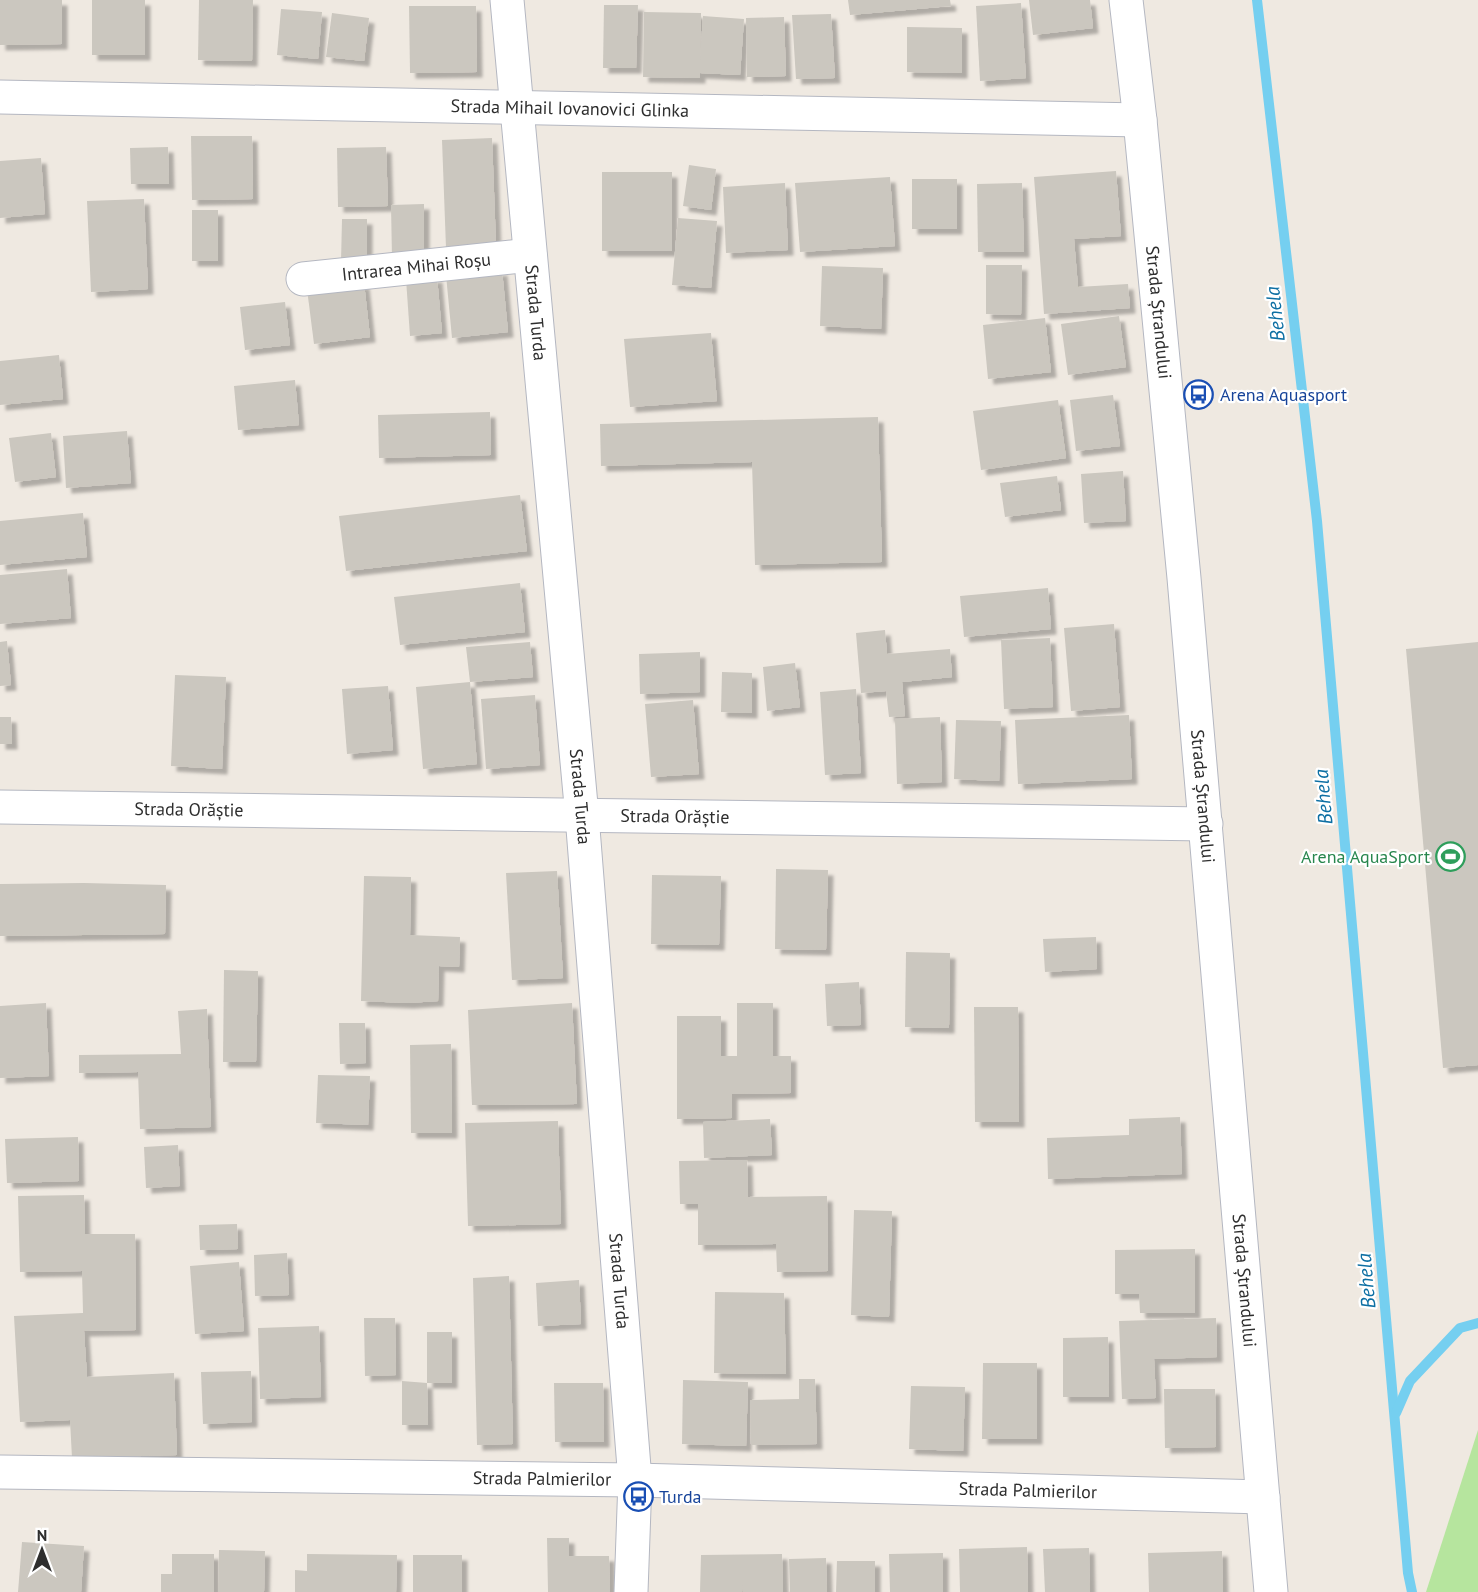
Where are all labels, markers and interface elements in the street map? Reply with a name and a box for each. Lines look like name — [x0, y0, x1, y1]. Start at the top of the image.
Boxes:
street label: Strada Mihail Iovanovici Glinka — [450, 94, 689, 122]
street label: Strada Ștrandului — [1141, 244, 1177, 380]
street label: Intrarea Mihai Roșu — [341, 247, 492, 286]
street label: Strada Turda — [520, 264, 552, 362]
water label: Behela — [1259, 285, 1291, 343]
bus stop icon: Arena Aquasport — [1183, 379, 1215, 411]
place label: Arena Aquasport — [1220, 383, 1347, 406]
street label: Strada Ștrandului — [1186, 729, 1220, 864]
street label: Strada Turda — [565, 748, 596, 845]
water label: Behela — [1308, 768, 1338, 826]
street label: Strada Orăștie — [134, 797, 244, 821]
street label: Strada Orăștie — [620, 804, 730, 828]
sports icon: Arena AquaSport — [1435, 841, 1467, 873]
place label: Arena AquaSport — [1301, 845, 1430, 868]
street label: Strada Ștrandului — [1228, 1213, 1262, 1348]
street label: Strada Turda — [604, 1232, 635, 1330]
water label: Behela — [1351, 1252, 1381, 1310]
street label: Strada Palmierilor — [473, 1466, 611, 1491]
street label: Strada Palmierilor — [958, 1477, 1097, 1504]
bus stop icon: Turda — [622, 1481, 654, 1513]
place label: Turda — [659, 1485, 702, 1508]
north arrow — [12, 1520, 72, 1580]
text: N — [37, 1525, 47, 1545]

